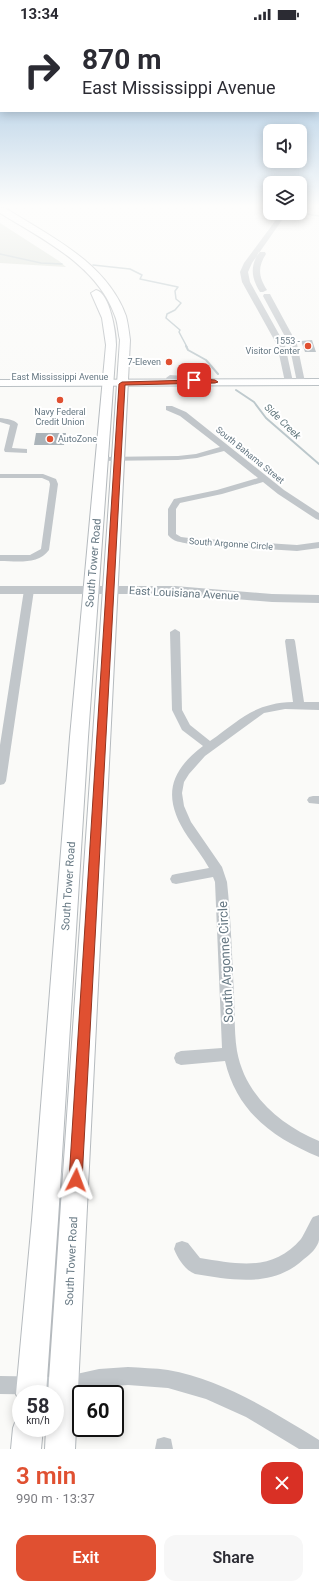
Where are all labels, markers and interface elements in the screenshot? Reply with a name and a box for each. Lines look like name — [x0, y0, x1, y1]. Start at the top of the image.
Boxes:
text: 13:34 — [20, 5, 59, 23]
text: 870 m — [82, 43, 161, 76]
icon: right — [16, 44, 68, 96]
text: East Mississippi Avenue — [82, 77, 276, 98]
map controls — [263, 124, 307, 220]
button: sound — [263, 124, 307, 168]
button: layers — [263, 176, 307, 220]
place label: 1553 - Visitor Center — [246, 336, 301, 356]
marker: 1553 - Visitor Center — [303, 341, 313, 351]
place label: 7-Eleven — [127, 357, 161, 367]
marker: 7-Eleven — [164, 357, 174, 367]
pin — [177, 363, 211, 397]
icon: arrive — [183, 369, 205, 391]
street label: East Mississippi Avenue — [12, 372, 109, 382]
marker: Navy Federal Credit Union — [55, 395, 65, 405]
water label: Side Creek — [262, 401, 304, 442]
place label: Navy Federal Credit Union — [34, 407, 86, 427]
street label: South Bahama Street — [214, 424, 286, 486]
marker: AutoZone — [45, 434, 55, 444]
place label: AutoZone — [58, 434, 97, 444]
street label: South Tower Road — [83, 518, 104, 608]
street label: South Argonne Circle — [189, 536, 274, 552]
street label: East Louisiana Avenue — [129, 584, 240, 603]
street label: South Tower Road — [59, 841, 78, 931]
street label: South Argonne Circle — [215, 901, 236, 1023]
position arrow — [55, 1159, 97, 1201]
street label: South Tower Road — [63, 1216, 80, 1306]
speed limit sign: 60 — [72, 1385, 124, 1437]
text: 58 — [27, 1394, 49, 1418]
text: km/h — [26, 1415, 50, 1426]
text: 3 min — [16, 1462, 76, 1490]
button: close — [261, 1462, 303, 1504]
text: 990 m · 13:37 — [16, 1491, 95, 1506]
button: Exit — [16, 1535, 156, 1581]
button: Share — [164, 1535, 303, 1581]

